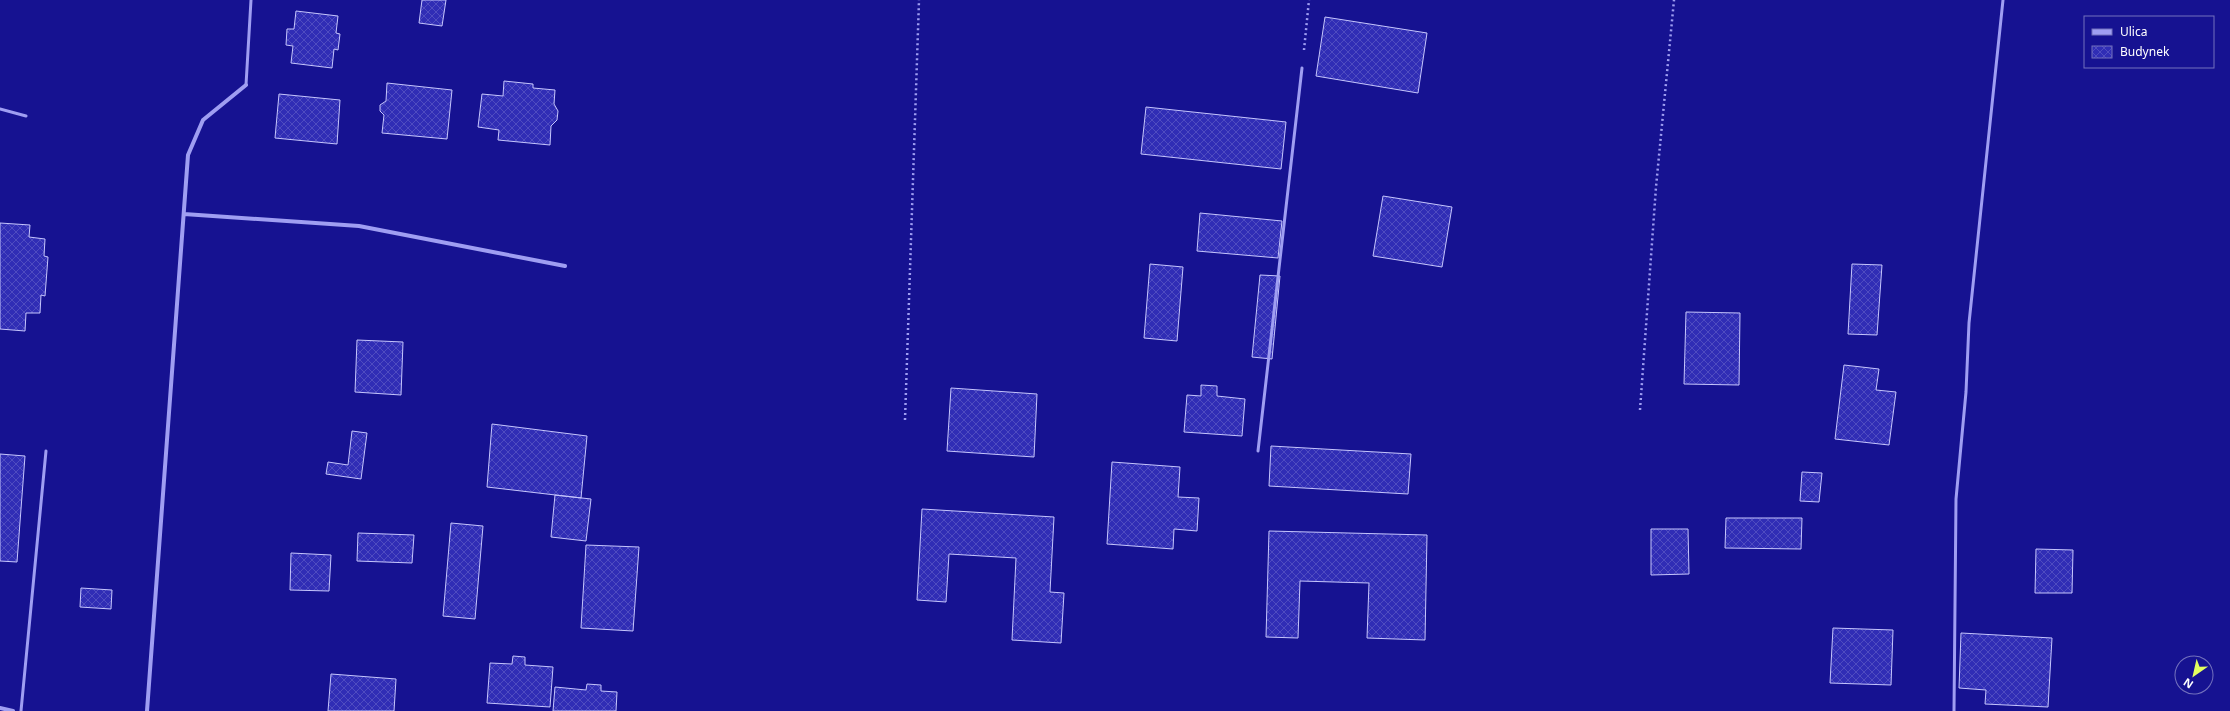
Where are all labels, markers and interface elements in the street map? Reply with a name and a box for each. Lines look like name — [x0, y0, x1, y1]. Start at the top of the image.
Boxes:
legend — [2084, 16, 2214, 68]
text: Ulica — [2120, 23, 2147, 40]
text: Budynek — [2120, 43, 2170, 60]
north arrow — [2174, 655, 2214, 695]
text: N — [2180, 675, 2196, 692]

